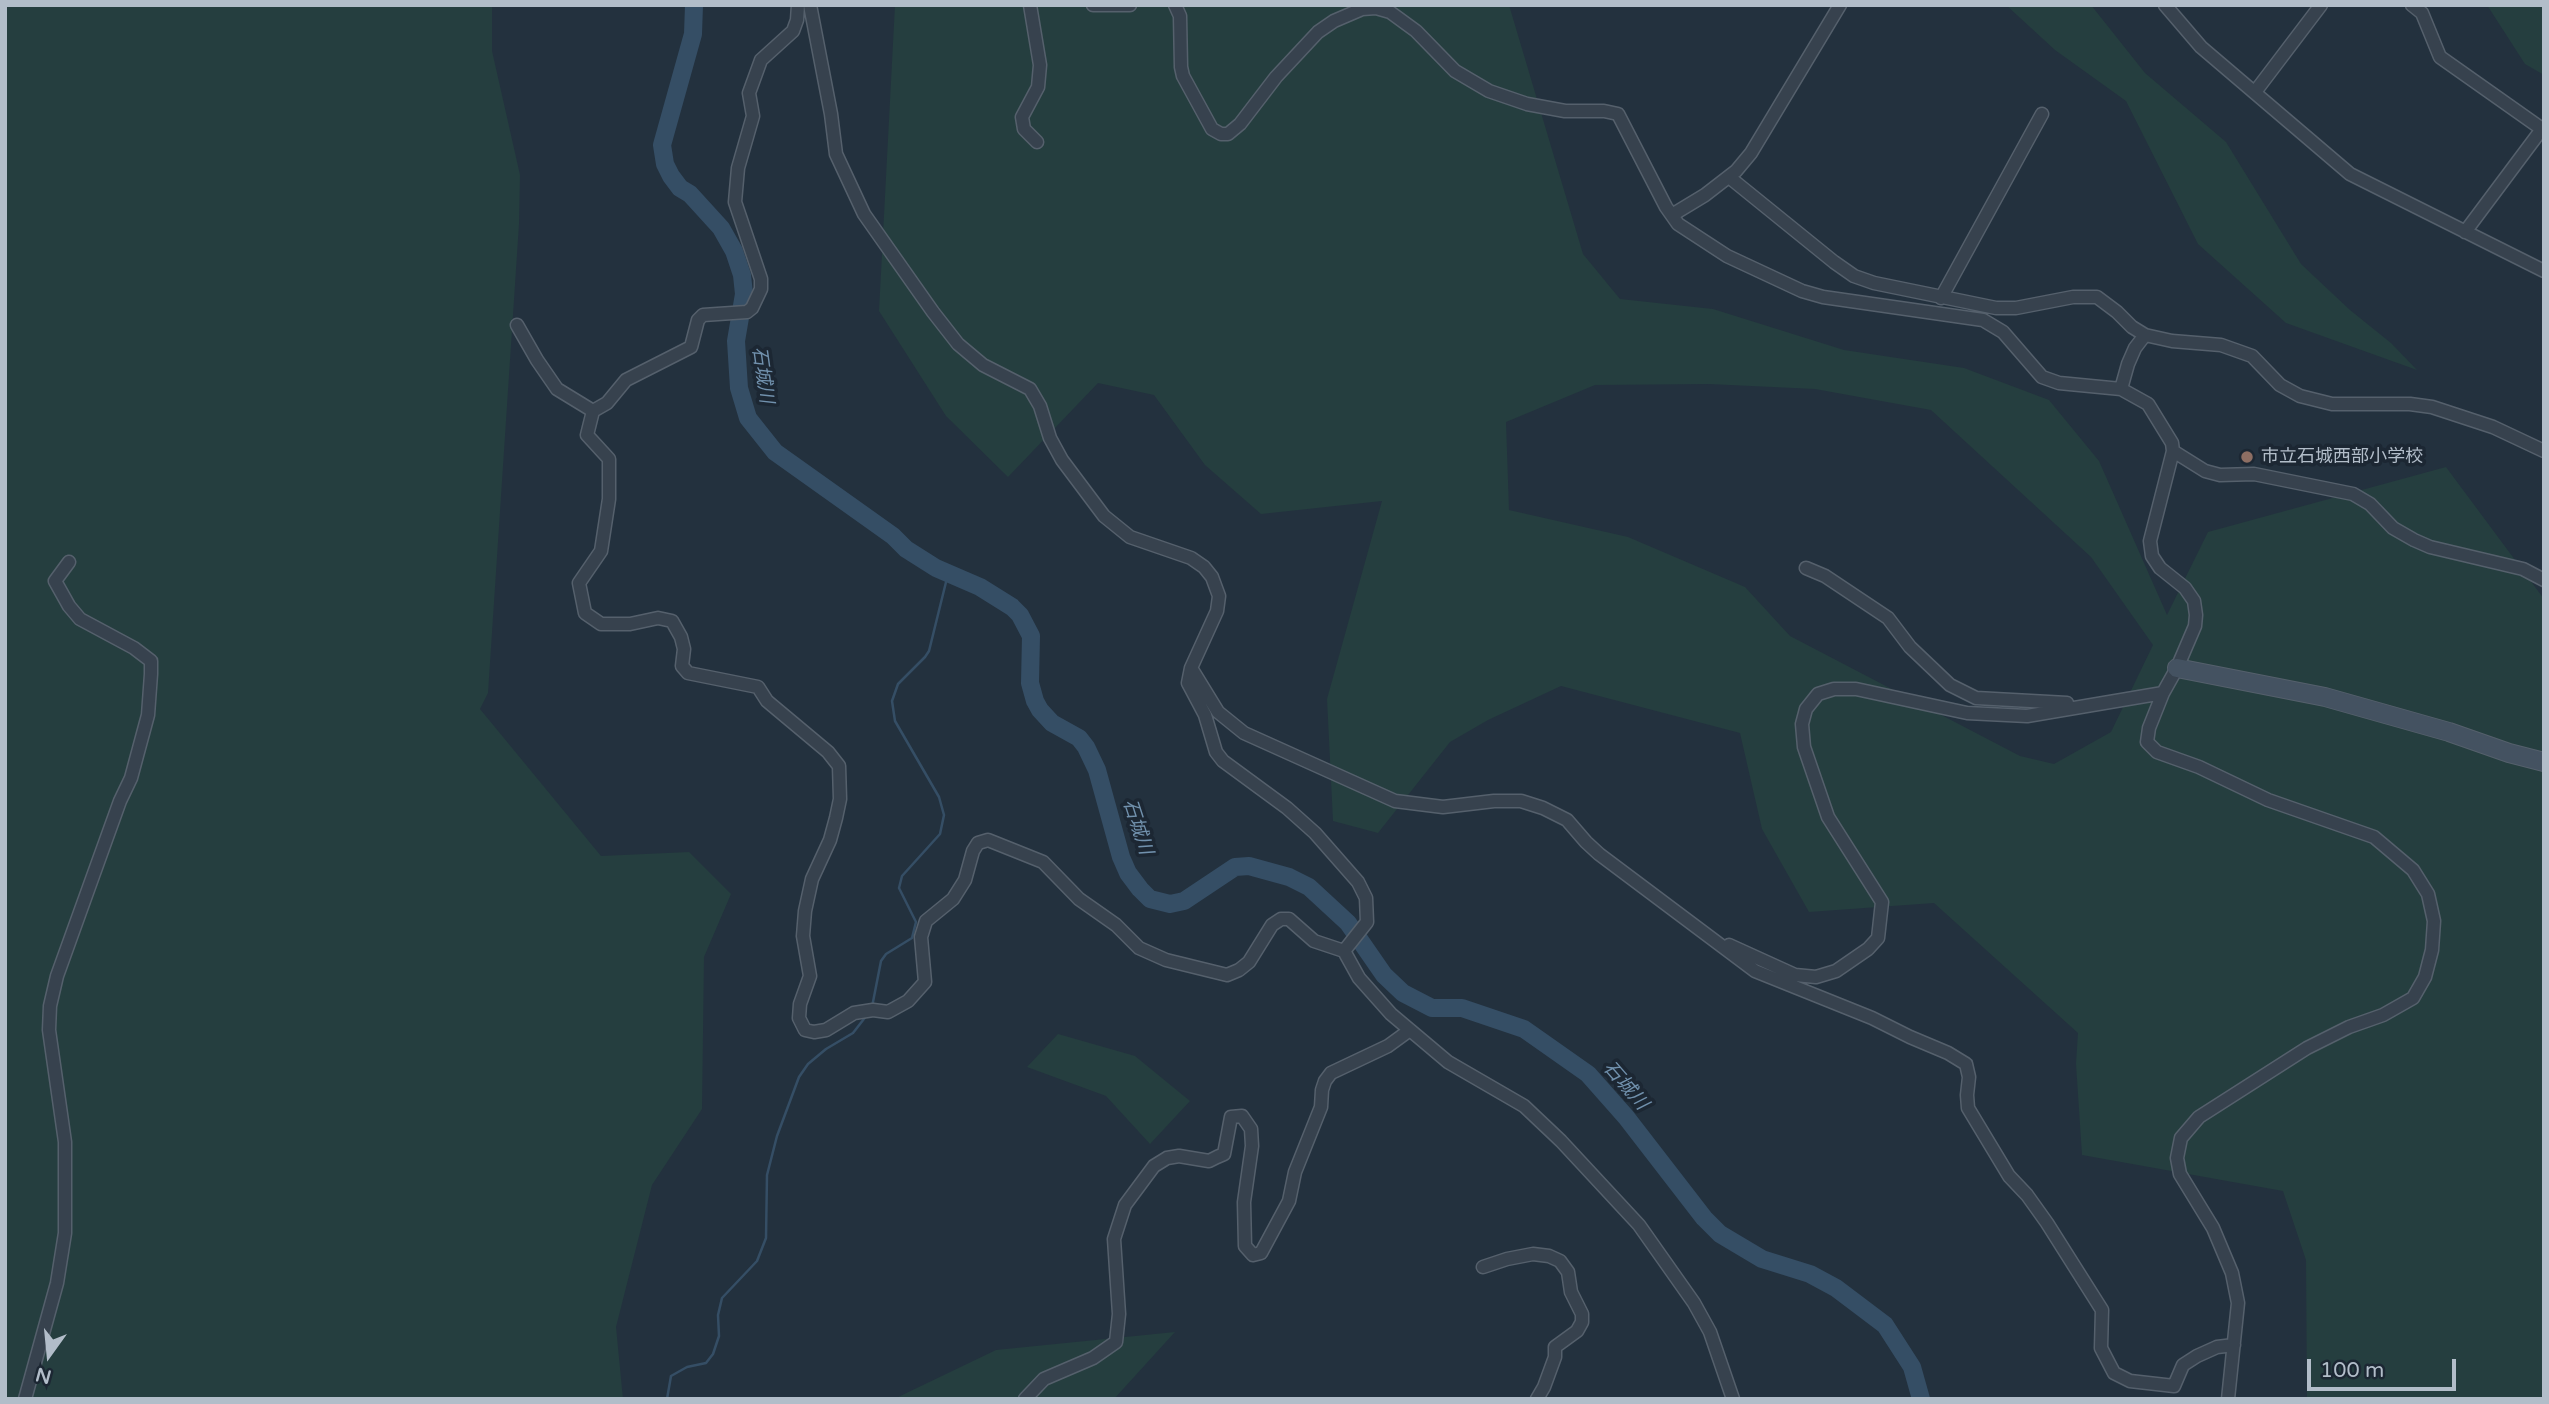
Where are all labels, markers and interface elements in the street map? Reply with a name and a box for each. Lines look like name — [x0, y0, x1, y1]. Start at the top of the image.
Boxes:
water label: 石城川 — [747, 345, 777, 405]
place label: 市立石城西部小学校 — [2261, 446, 2423, 468]
marker: 市立石城西部小学校 — [2239, 449, 2255, 465]
water label: 石城川 — [1117, 796, 1157, 858]
water label: 石城川 — [1598, 1057, 1652, 1115]
north arrow — [14, 1320, 84, 1390]
scale bar — [2311, 1344, 2460, 1388]
text: 100 m — [2320, 1358, 2384, 1383]
text: N — [33, 1363, 54, 1388]

